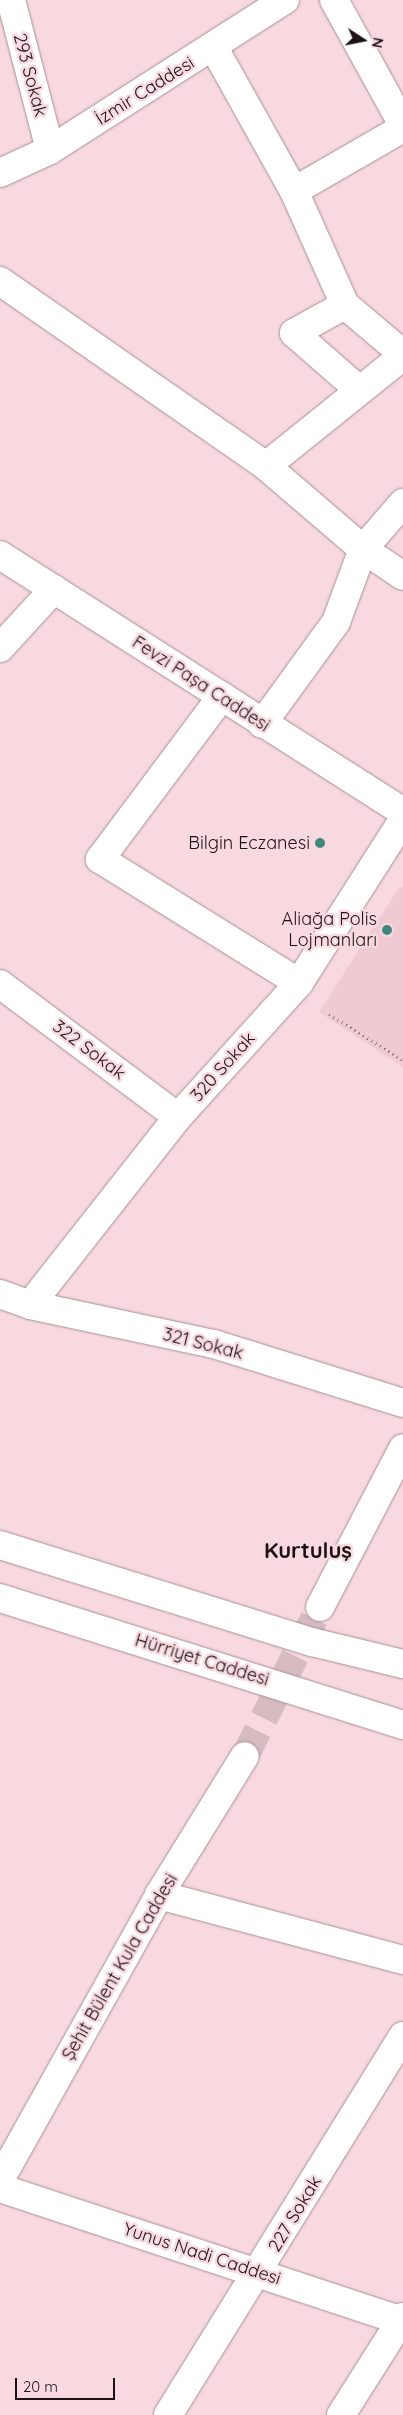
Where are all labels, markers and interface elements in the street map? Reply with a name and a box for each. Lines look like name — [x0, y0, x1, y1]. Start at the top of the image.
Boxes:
north arrow — [338, 15, 388, 65]
street label: 293 Sokak — [9, 31, 51, 119]
text: N — [368, 36, 388, 50]
street label: İzmir Caddesi — [92, 52, 198, 130]
street label: Fevzi Paşa Caddesi — [128, 631, 274, 737]
place label: Bilgin Eczanesi — [188, 832, 310, 854]
marker: Bilgin Eczanesi — [314, 837, 326, 849]
place label: Aliağa Polis Lojmanları — [282, 909, 377, 952]
marker: Aliağa Polis Lojmanları — [381, 924, 393, 936]
street label: 322 Sokak — [48, 1016, 130, 1084]
street label: 320 Sokak — [186, 1028, 260, 1106]
street label: 321 Sokak — [161, 1324, 245, 1364]
district label: Kurtuluş — [264, 1538, 352, 1564]
street label: Hürriyet Caddesi — [132, 1629, 272, 1691]
street label: Şehit Bülent Kula Caddesi — [58, 1870, 182, 2064]
street label: 227 Sokak — [264, 2172, 326, 2256]
street label: Yunus Nadi Caddesi — [120, 2218, 284, 2290]
scale bar — [18, 2368, 118, 2400]
text: 20 m — [23, 2377, 58, 2396]

